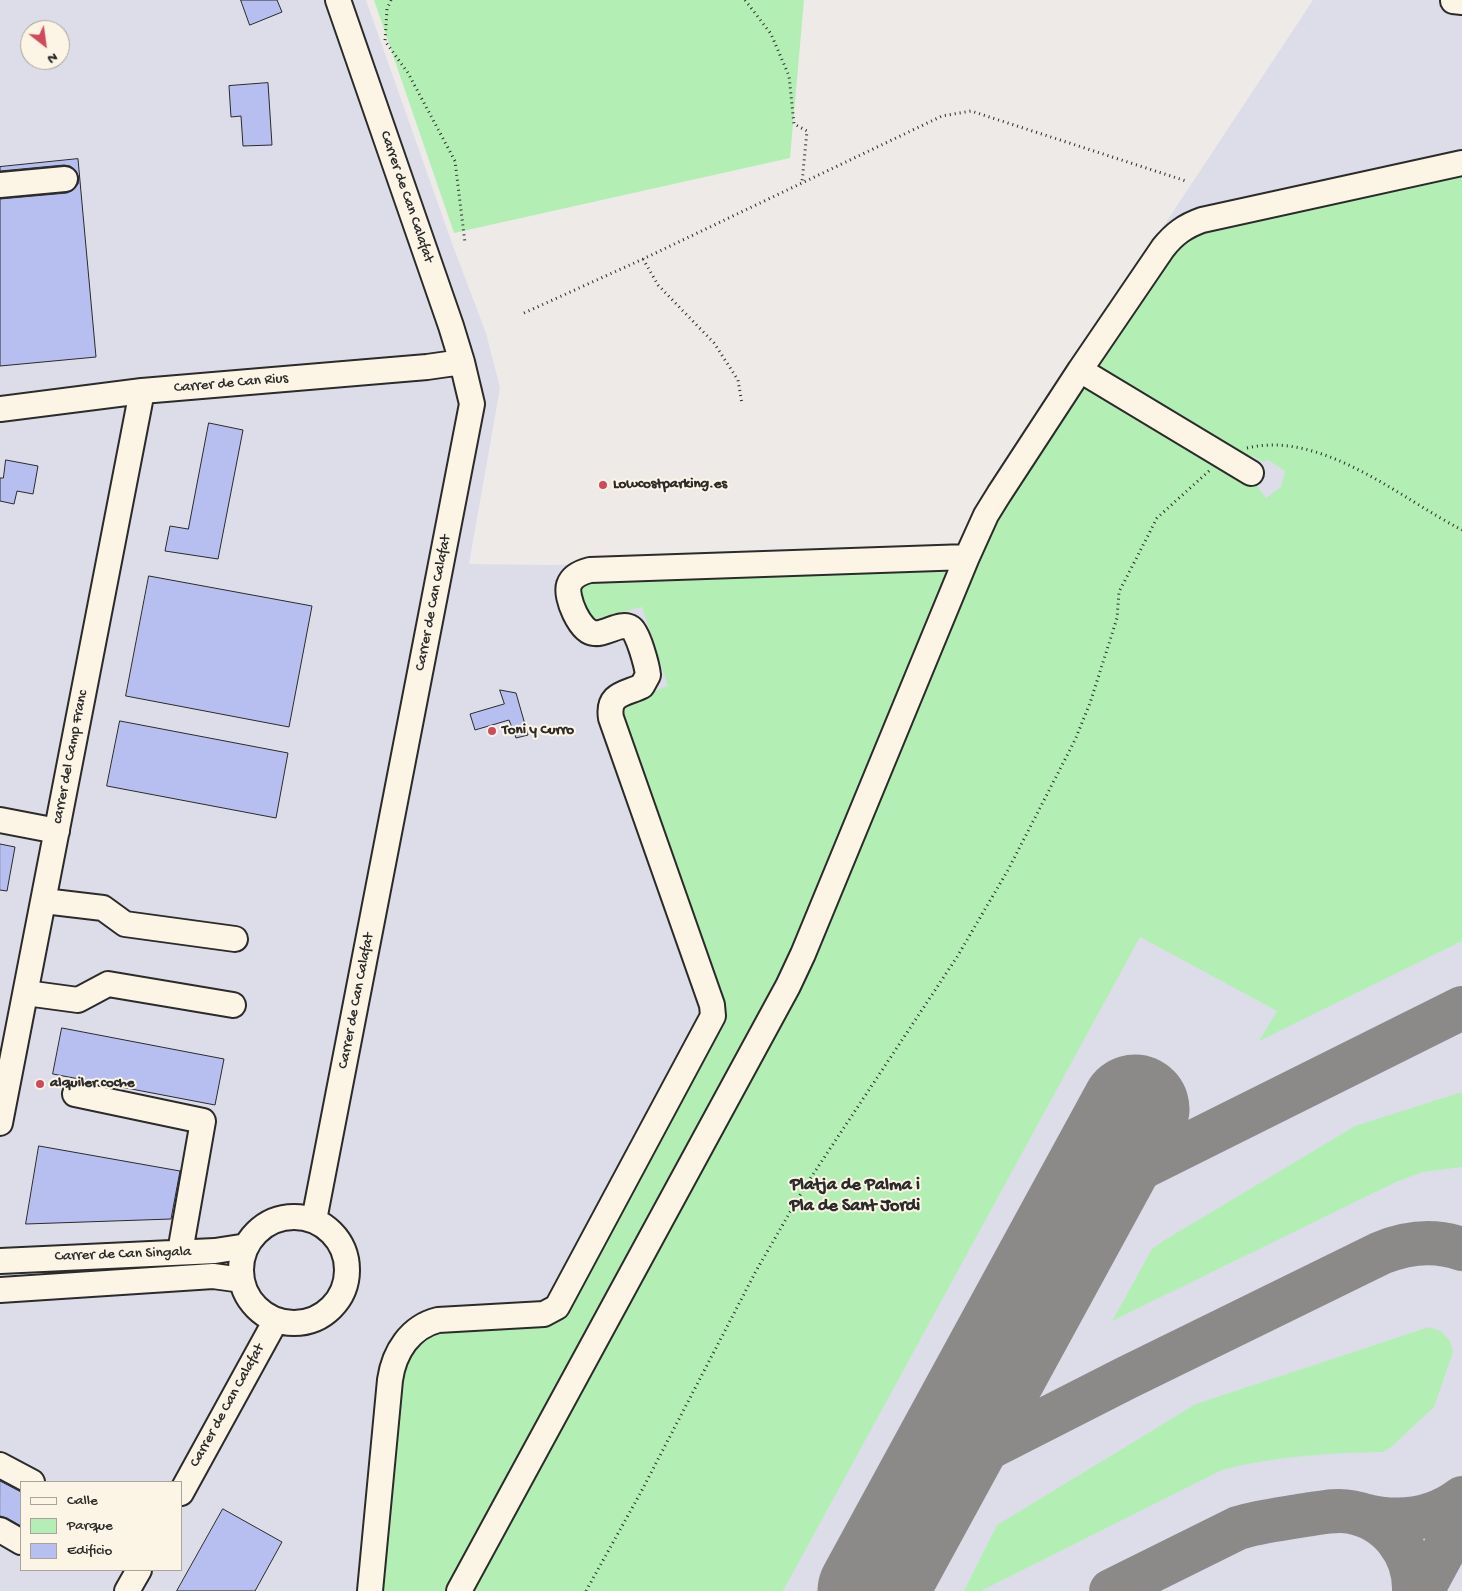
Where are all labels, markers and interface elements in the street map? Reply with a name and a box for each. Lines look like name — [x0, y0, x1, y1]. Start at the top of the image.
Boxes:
north arrow — [20, 20, 70, 70]
text: N — [44, 48, 60, 67]
street label: Carrer de Can Calafat — [375, 129, 437, 265]
street label: Carrer de Can Rius — [173, 370, 289, 398]
place label: Lowcostparking.es — [613, 476, 727, 494]
marker: Lowcostparking.es — [597, 479, 609, 491]
street label: Carrer de Can Calafat — [412, 534, 456, 672]
street label: carrer del Camp Franc — [49, 689, 93, 825]
place label: Toni y Curro — [502, 722, 574, 740]
marker: Toni y Curro — [486, 725, 498, 737]
street label: Carrer de Can Calafat — [335, 932, 379, 1070]
place label: alquiler coche — [50, 1075, 135, 1093]
marker: alquiler coche — [34, 1078, 46, 1090]
district label: Platja de Palma i Pla de Sant Jordi — [790, 1175, 920, 1218]
street label: Carrer de Can Singala — [54, 1244, 192, 1266]
street label: Carrer de Can Calafat — [187, 1341, 269, 1471]
legend — [20, 1481, 182, 1571]
text: Calle — [67, 1492, 98, 1510]
text: Parque — [67, 1517, 113, 1535]
text: Edificio — [67, 1542, 112, 1560]

